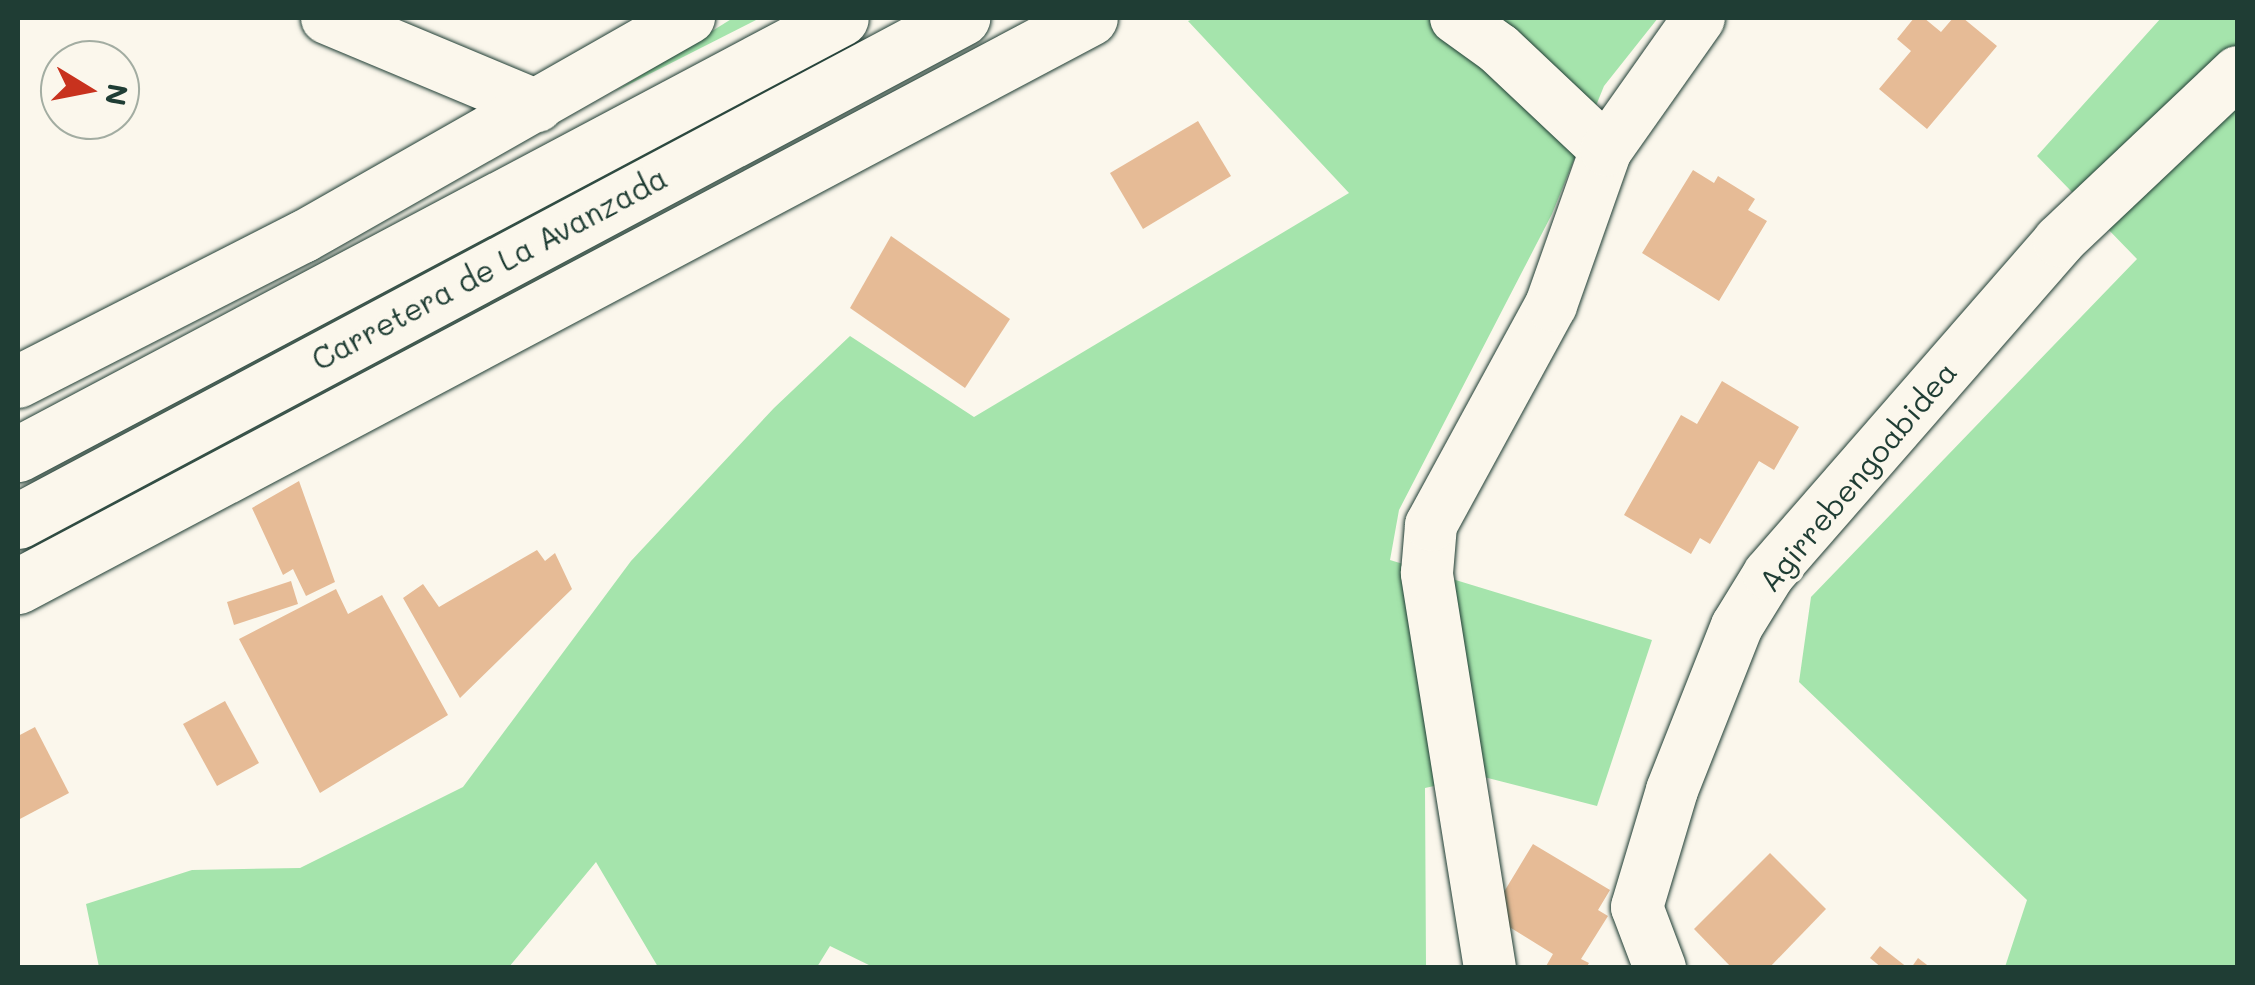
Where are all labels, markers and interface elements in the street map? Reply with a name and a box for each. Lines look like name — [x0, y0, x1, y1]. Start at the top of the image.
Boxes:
north arrow — [40, 40, 140, 140]
text: N — [98, 81, 137, 108]
street label: Carretera de La Avanzada — [305, 159, 673, 377]
street label: Agirrebengoabidea — [1750, 354, 1964, 598]

